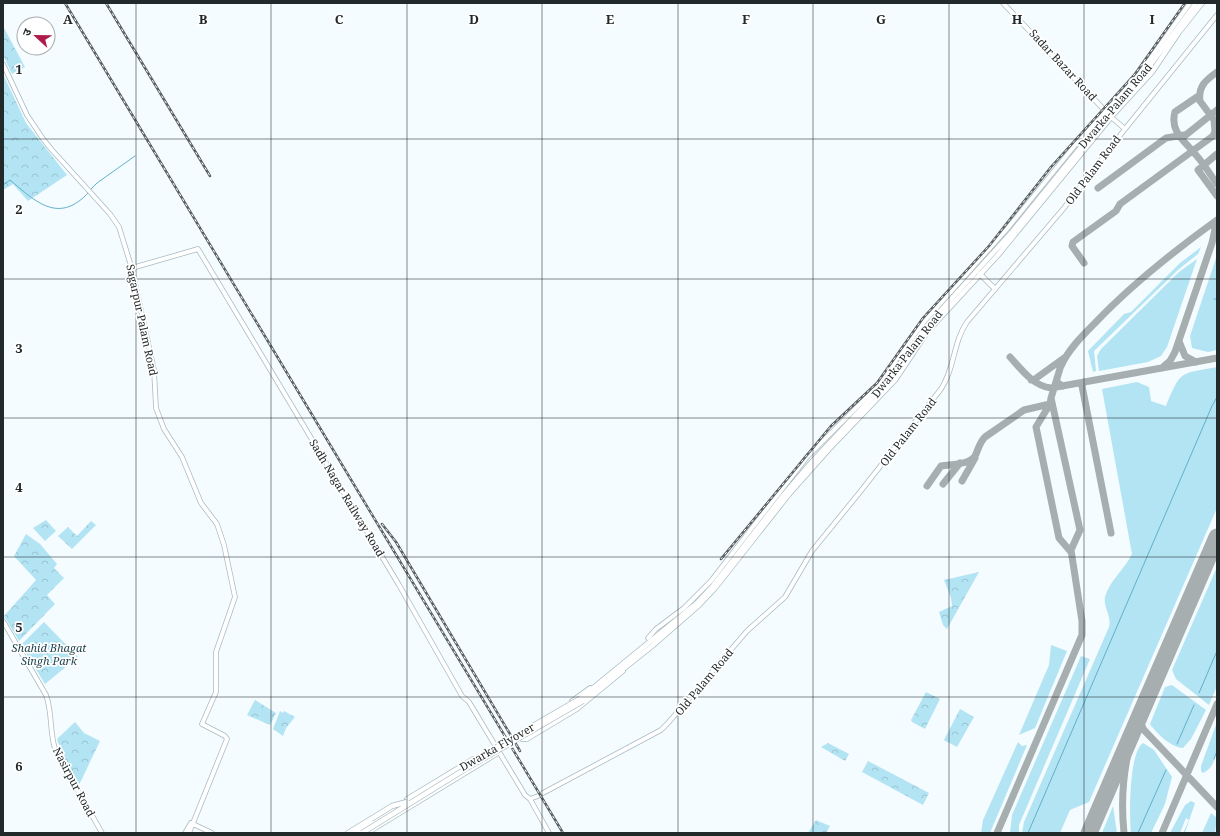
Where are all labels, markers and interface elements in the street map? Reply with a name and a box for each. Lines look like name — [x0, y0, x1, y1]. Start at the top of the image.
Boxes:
text: A — [63, 10, 73, 28]
text: B — [199, 10, 208, 28]
text: C — [335, 10, 344, 28]
text: D — [469, 10, 479, 28]
text: E — [606, 10, 615, 28]
text: F — [742, 10, 750, 28]
text: G — [876, 10, 886, 28]
text: H — [1012, 10, 1023, 28]
text: I — [1149, 10, 1155, 28]
north arrow — [16, 16, 56, 56]
text: उ — [18, 26, 35, 38]
street label: Sadar Bazar Road — [1026, 26, 1101, 104]
text: 1 — [15, 60, 23, 78]
street label: Dwarka-Palam Road — [1074, 60, 1155, 152]
street label: Old Palam Road — [1062, 132, 1124, 208]
text: 2 — [15, 200, 23, 218]
street label: Sagarpur Palam Road — [123, 263, 162, 377]
street label: Dwarka-Palam Road — [868, 307, 946, 401]
text: 3 — [15, 339, 23, 357]
street label: Old Palam Road — [876, 394, 939, 469]
street label: Sadh Nagar Railway Road — [306, 436, 389, 560]
text: 4 — [15, 478, 23, 496]
text: 5 — [15, 618, 23, 636]
park label: Shahid Bhagat Singh Park — [12, 640, 87, 668]
street label: Old Palam Road — [671, 645, 736, 718]
street label: Dwarka Flyover — [457, 719, 538, 774]
street label: Nasirpur Road — [50, 744, 99, 819]
text: 6 — [15, 757, 23, 775]

